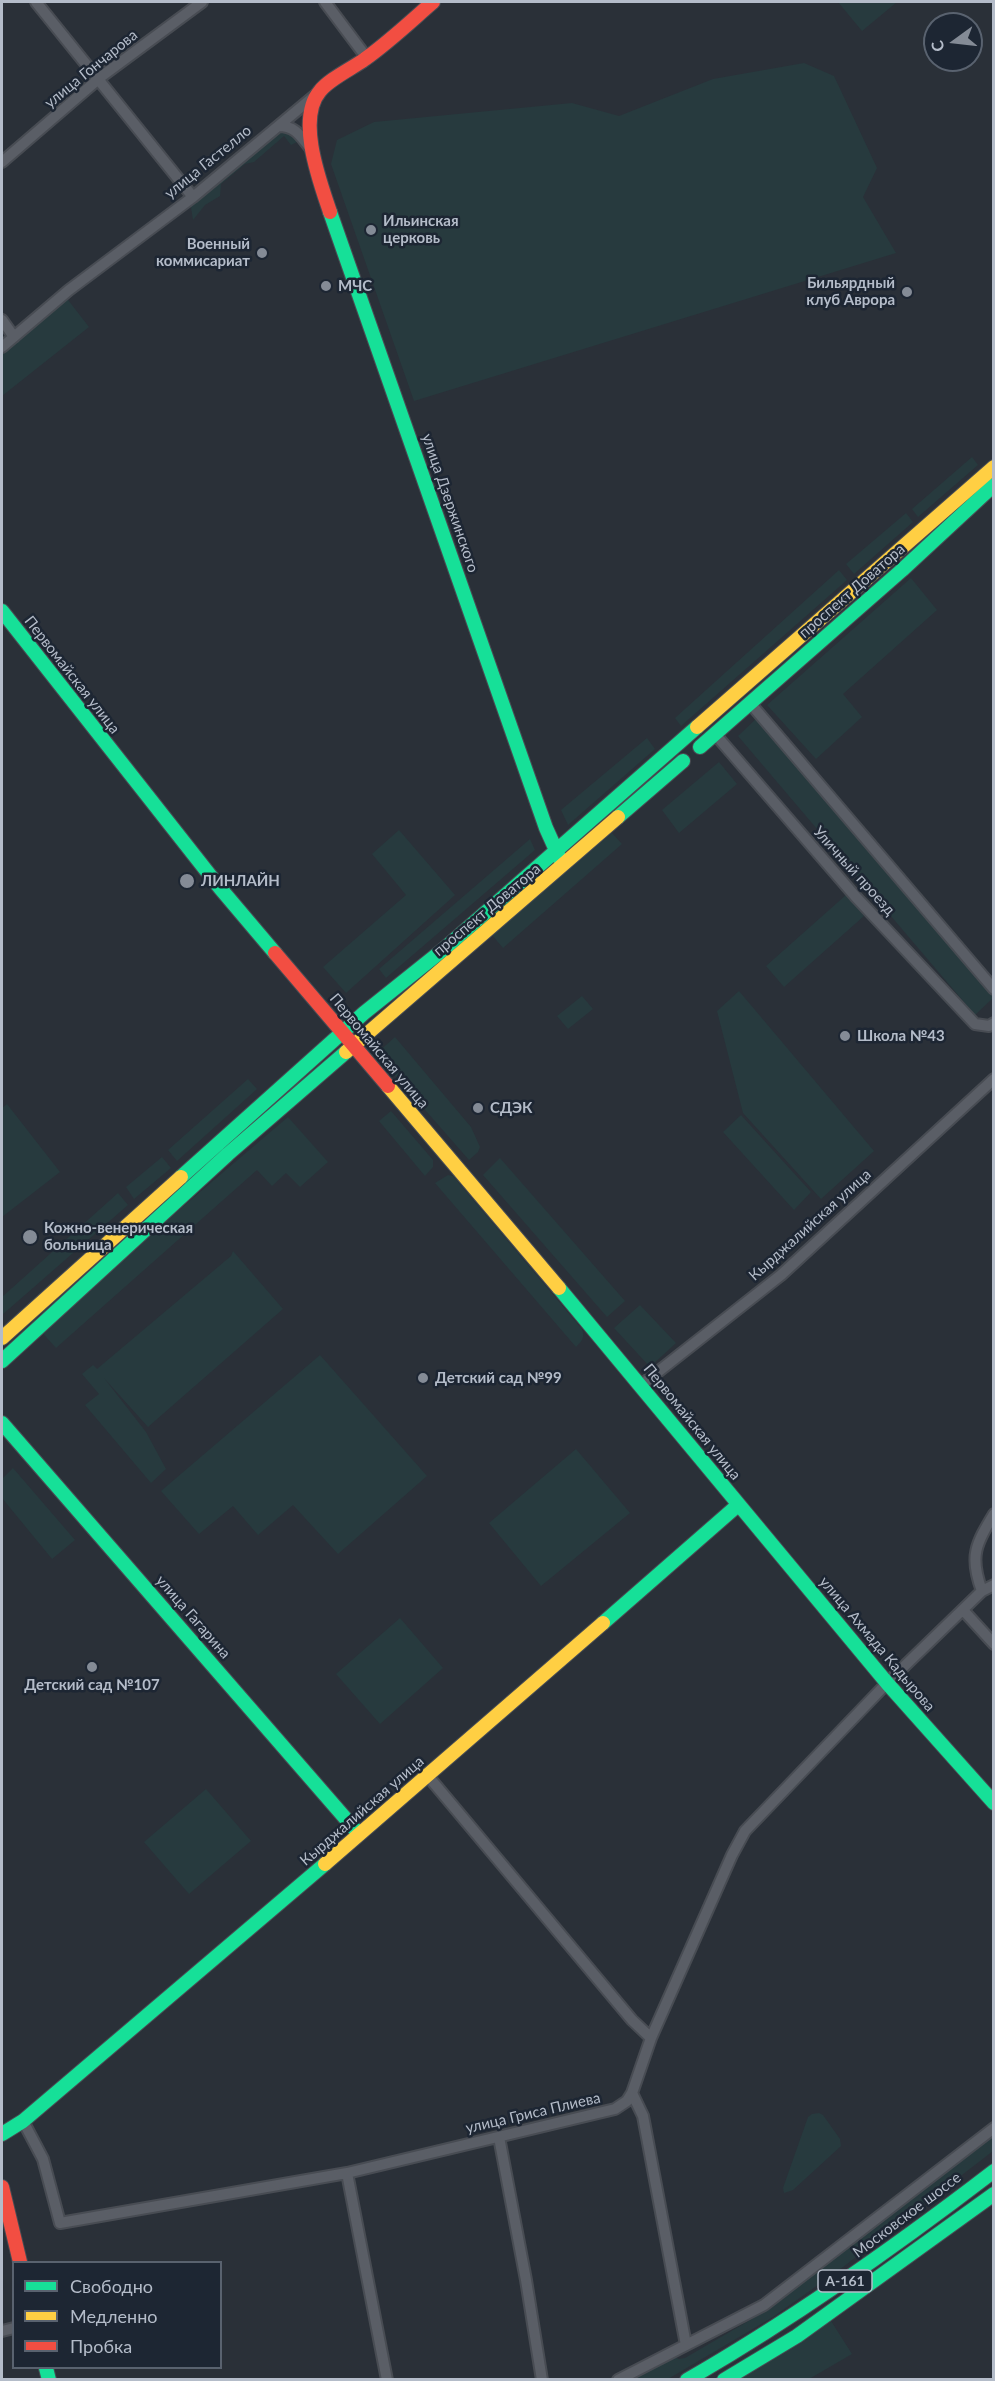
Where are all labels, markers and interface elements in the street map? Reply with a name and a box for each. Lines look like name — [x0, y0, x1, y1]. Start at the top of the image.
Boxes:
north arrow — [923, 12, 983, 72]
street label: улица Гончарова — [41, 26, 141, 112]
text: С — [927, 39, 948, 54]
street label: улица Гастелло — [161, 121, 255, 203]
place label: Ильинская церковь — [383, 212, 459, 247]
marker: Ильинская церковь — [364, 223, 378, 237]
place label: Военный коммисариат — [156, 235, 250, 270]
marker: Военный коммисариат — [255, 246, 269, 260]
place label: Бильярдный клуб Аврора — [806, 274, 895, 309]
place label: МЧС — [338, 277, 372, 295]
marker: МЧС — [319, 279, 333, 293]
marker: Бильярдный клуб Аврора — [900, 285, 914, 299]
street label: улица Дзержинского — [418, 431, 482, 575]
street label: проспект Доватора — [795, 540, 909, 642]
street label: Первомайская улица — [20, 613, 124, 737]
street label: Уличный проезд — [809, 823, 899, 919]
street label: проспект Доватора — [430, 860, 544, 960]
marker: ЛИНЛАЙН — [178, 872, 196, 890]
place label: ЛИНЛАЙН — [201, 872, 280, 890]
street label: Первомайская улица — [326, 990, 432, 1112]
place label: Школа №43 — [857, 1027, 945, 1045]
marker: Школа №43 — [838, 1029, 852, 1043]
place label: СДЭК — [490, 1099, 533, 1117]
marker: СДЭК — [471, 1101, 485, 1115]
street label: Кырджалийская улица — [745, 1165, 875, 1285]
place label: Кожно-венерическая больница — [44, 1219, 193, 1254]
marker: Кожно-венерическая больница — [21, 1228, 39, 1246]
street label: Первомайская улица — [640, 1360, 744, 1484]
place label: Детский сад №99 — [435, 1369, 562, 1387]
marker: Детский сад №99 — [416, 1371, 430, 1385]
street label: улица Гагарина — [152, 1572, 234, 1662]
street label: улица Ахмада Кадырова — [815, 1573, 939, 1715]
marker: Детский сад №107 — [85, 1660, 99, 1674]
place label: Детский сад №107 — [24, 1676, 160, 1694]
street label: Кырджалийская улица — [296, 1752, 428, 1870]
street label: улица Гриса Плиева — [464, 2089, 602, 2137]
street label: Московское шоссе — [849, 2169, 965, 2261]
legend — [12, 2261, 222, 2369]
road number: А-161 — [818, 2270, 872, 2292]
text: Свободно — [70, 2275, 153, 2297]
text: Медленно — [70, 2305, 158, 2327]
text: Пробка — [70, 2335, 132, 2357]

